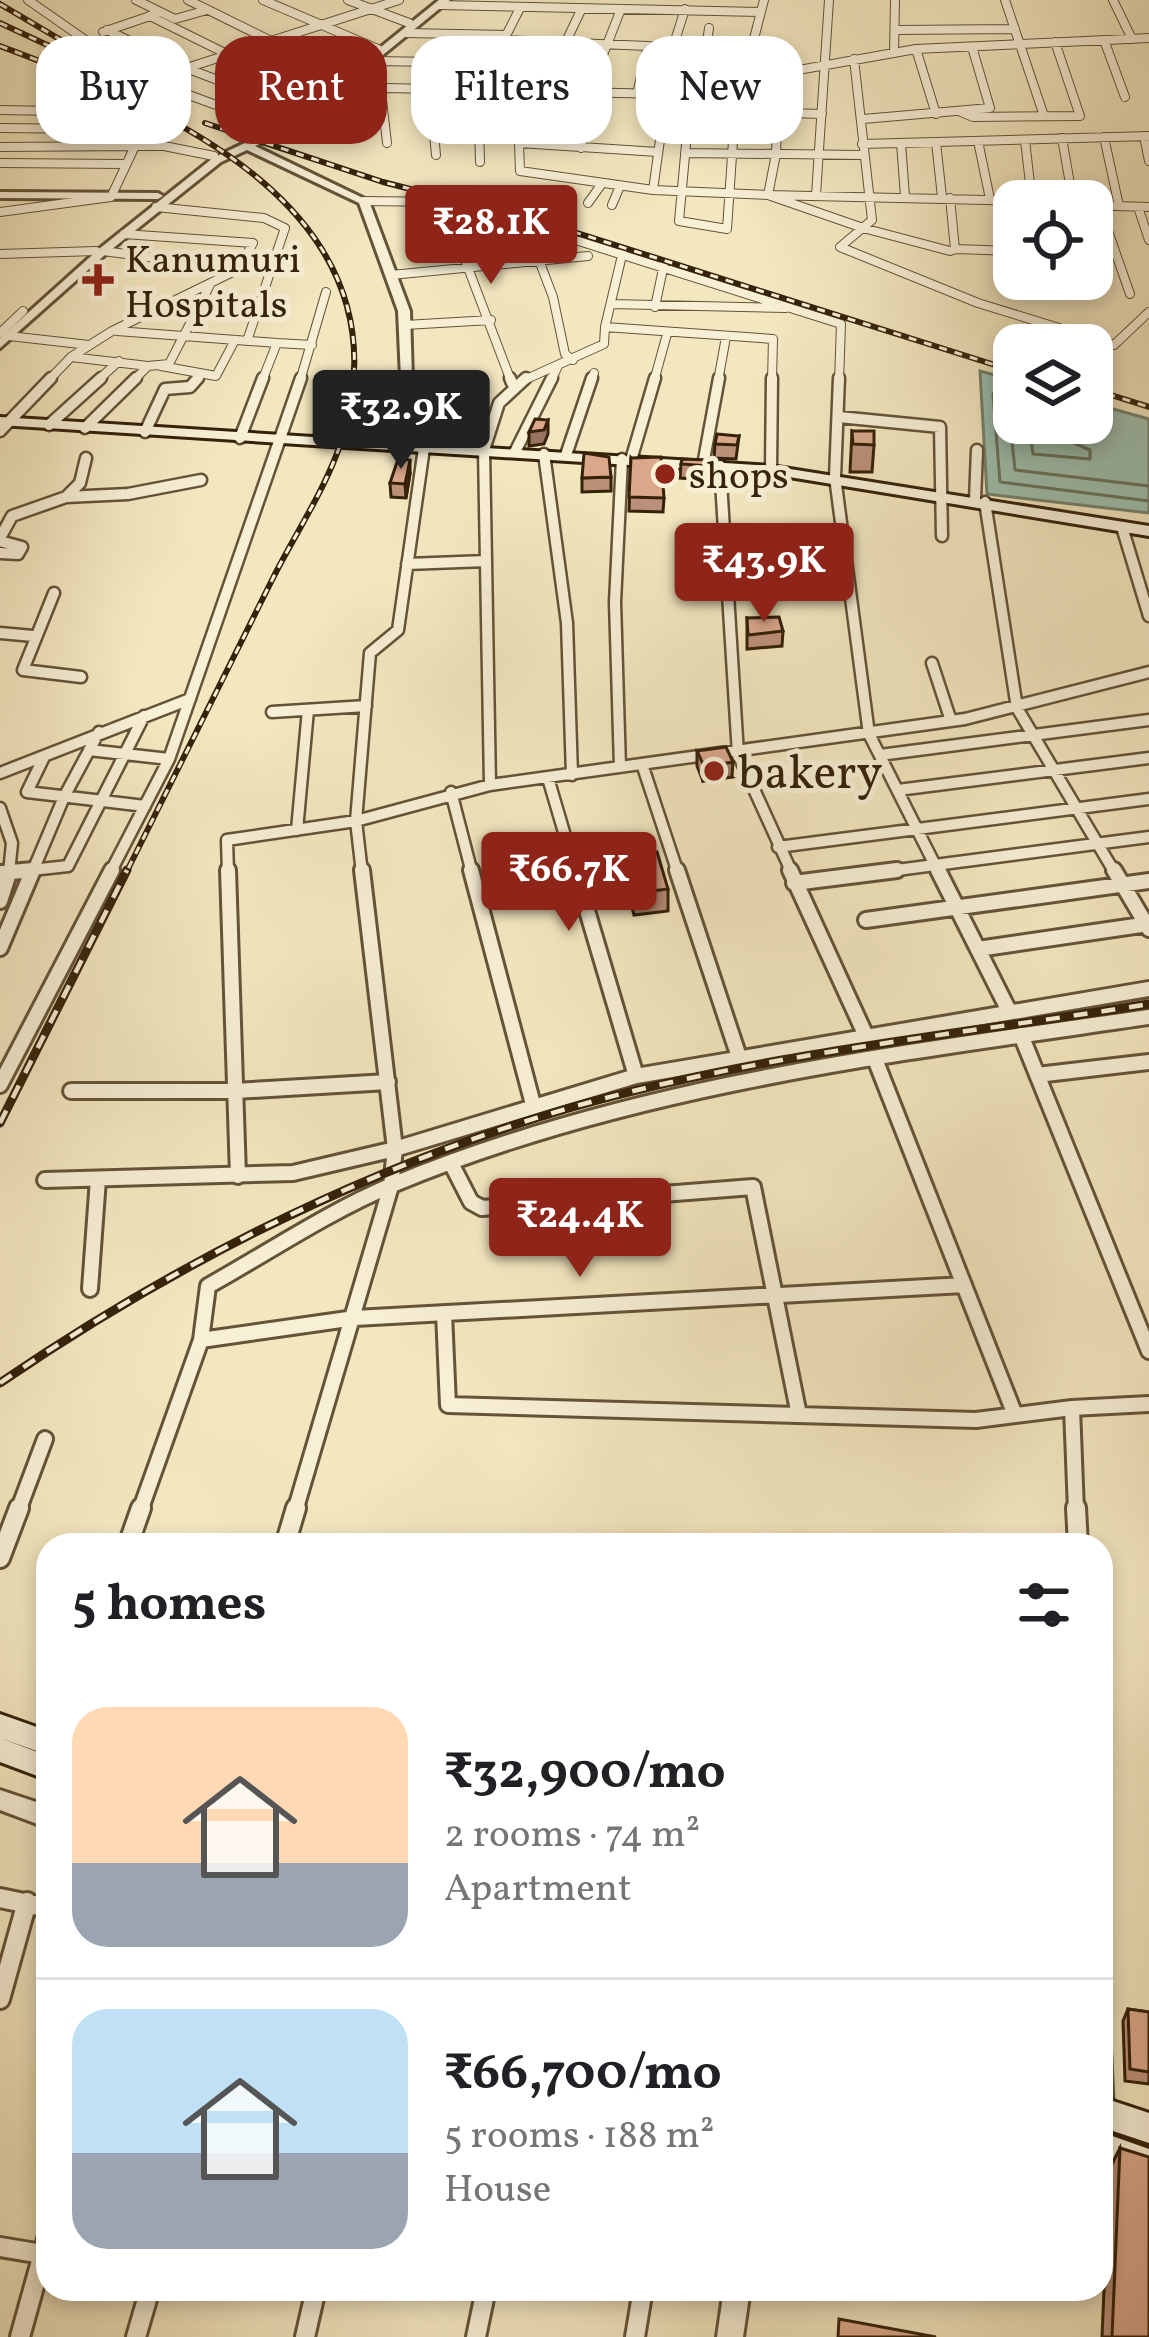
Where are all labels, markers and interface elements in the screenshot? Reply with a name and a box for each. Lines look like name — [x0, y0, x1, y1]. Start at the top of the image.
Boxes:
chip: Buy — [36, 36, 191, 144]
chip: Rent — [215, 36, 387, 144]
chip: Filters — [411, 36, 612, 144]
chip: New — [636, 36, 803, 144]
map controls — [993, 180, 1113, 444]
button: locate — [993, 180, 1113, 300]
pin: ₹28.1K — [393, 185, 589, 287]
text: ₹28.1K — [432, 197, 550, 251]
place label: Kanumuri Hospitals — [125, 235, 301, 334]
marker: Kanumuri Hospitals — [82, 264, 114, 296]
button: layers — [993, 324, 1113, 444]
pin: ₹32.9K — [303, 370, 499, 472]
text: ₹32.9K — [340, 382, 462, 436]
place label: shops — [689, 451, 789, 505]
marker: shops — [652, 461, 678, 487]
pin: ₹43.9K — [666, 523, 862, 625]
text: ₹43.9K — [702, 535, 826, 589]
place label: bakery — [738, 742, 882, 809]
marker: bakery — [701, 758, 727, 784]
pin: ₹66.7K — [471, 832, 667, 934]
text: ₹66.7K — [508, 844, 630, 898]
pin: ₹24.4K — [482, 1178, 678, 1280]
text: ₹24.4K — [516, 1190, 644, 1244]
text: 5 homes — [72, 1570, 266, 1641]
icon: filters — [1011, 1572, 1077, 1638]
text: ₹32,900/mo — [444, 1738, 726, 1809]
icon: home — [168, 1755, 312, 1899]
text: 2 rooms · 74 m² — [444, 1809, 700, 1863]
text: Apartment — [444, 1863, 632, 1917]
text: ₹66,700/mo — [444, 2039, 722, 2110]
icon: home — [168, 2057, 312, 2201]
text: 5 rooms · 188 m² — [444, 2110, 714, 2164]
text: House — [444, 2164, 551, 2218]

